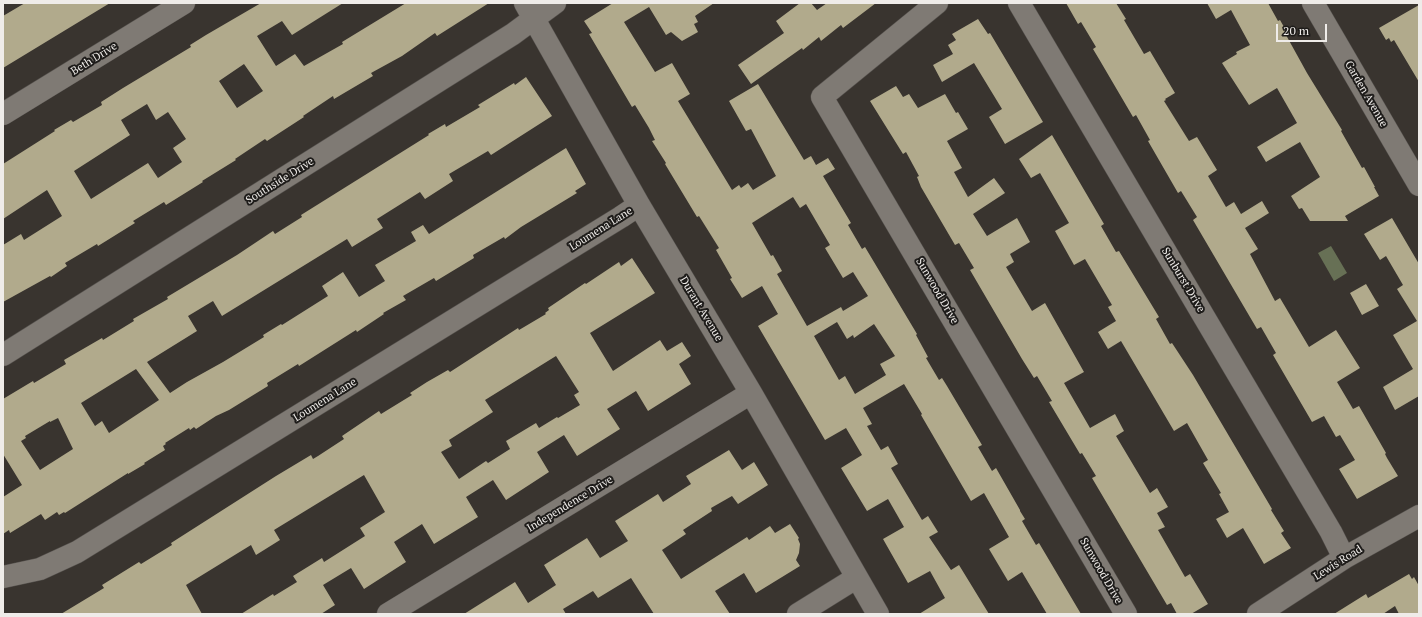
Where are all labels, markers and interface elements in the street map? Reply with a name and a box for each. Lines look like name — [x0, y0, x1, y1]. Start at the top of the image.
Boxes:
scale bar — [1278, 16, 1329, 42]
text: 20 m — [1283, 23, 1309, 38]
street label: Beth Drive — [69, 40, 119, 78]
street label: Garden Avenue — [1342, 59, 1390, 129]
street label: Southside Drive — [244, 155, 316, 207]
street label: Loumena Lane — [567, 204, 635, 254]
street label: Sunburst Drive — [1159, 245, 1207, 315]
street label: Sunwood Drive — [913, 256, 961, 326]
street label: Durant Avenue — [676, 274, 726, 344]
street label: Loumena Lane — [291, 375, 359, 425]
street label: Independence Drive — [525, 473, 615, 535]
street label: Sunwood Drive — [1077, 536, 1125, 606]
street label: Lewis Road — [1311, 543, 1365, 583]

